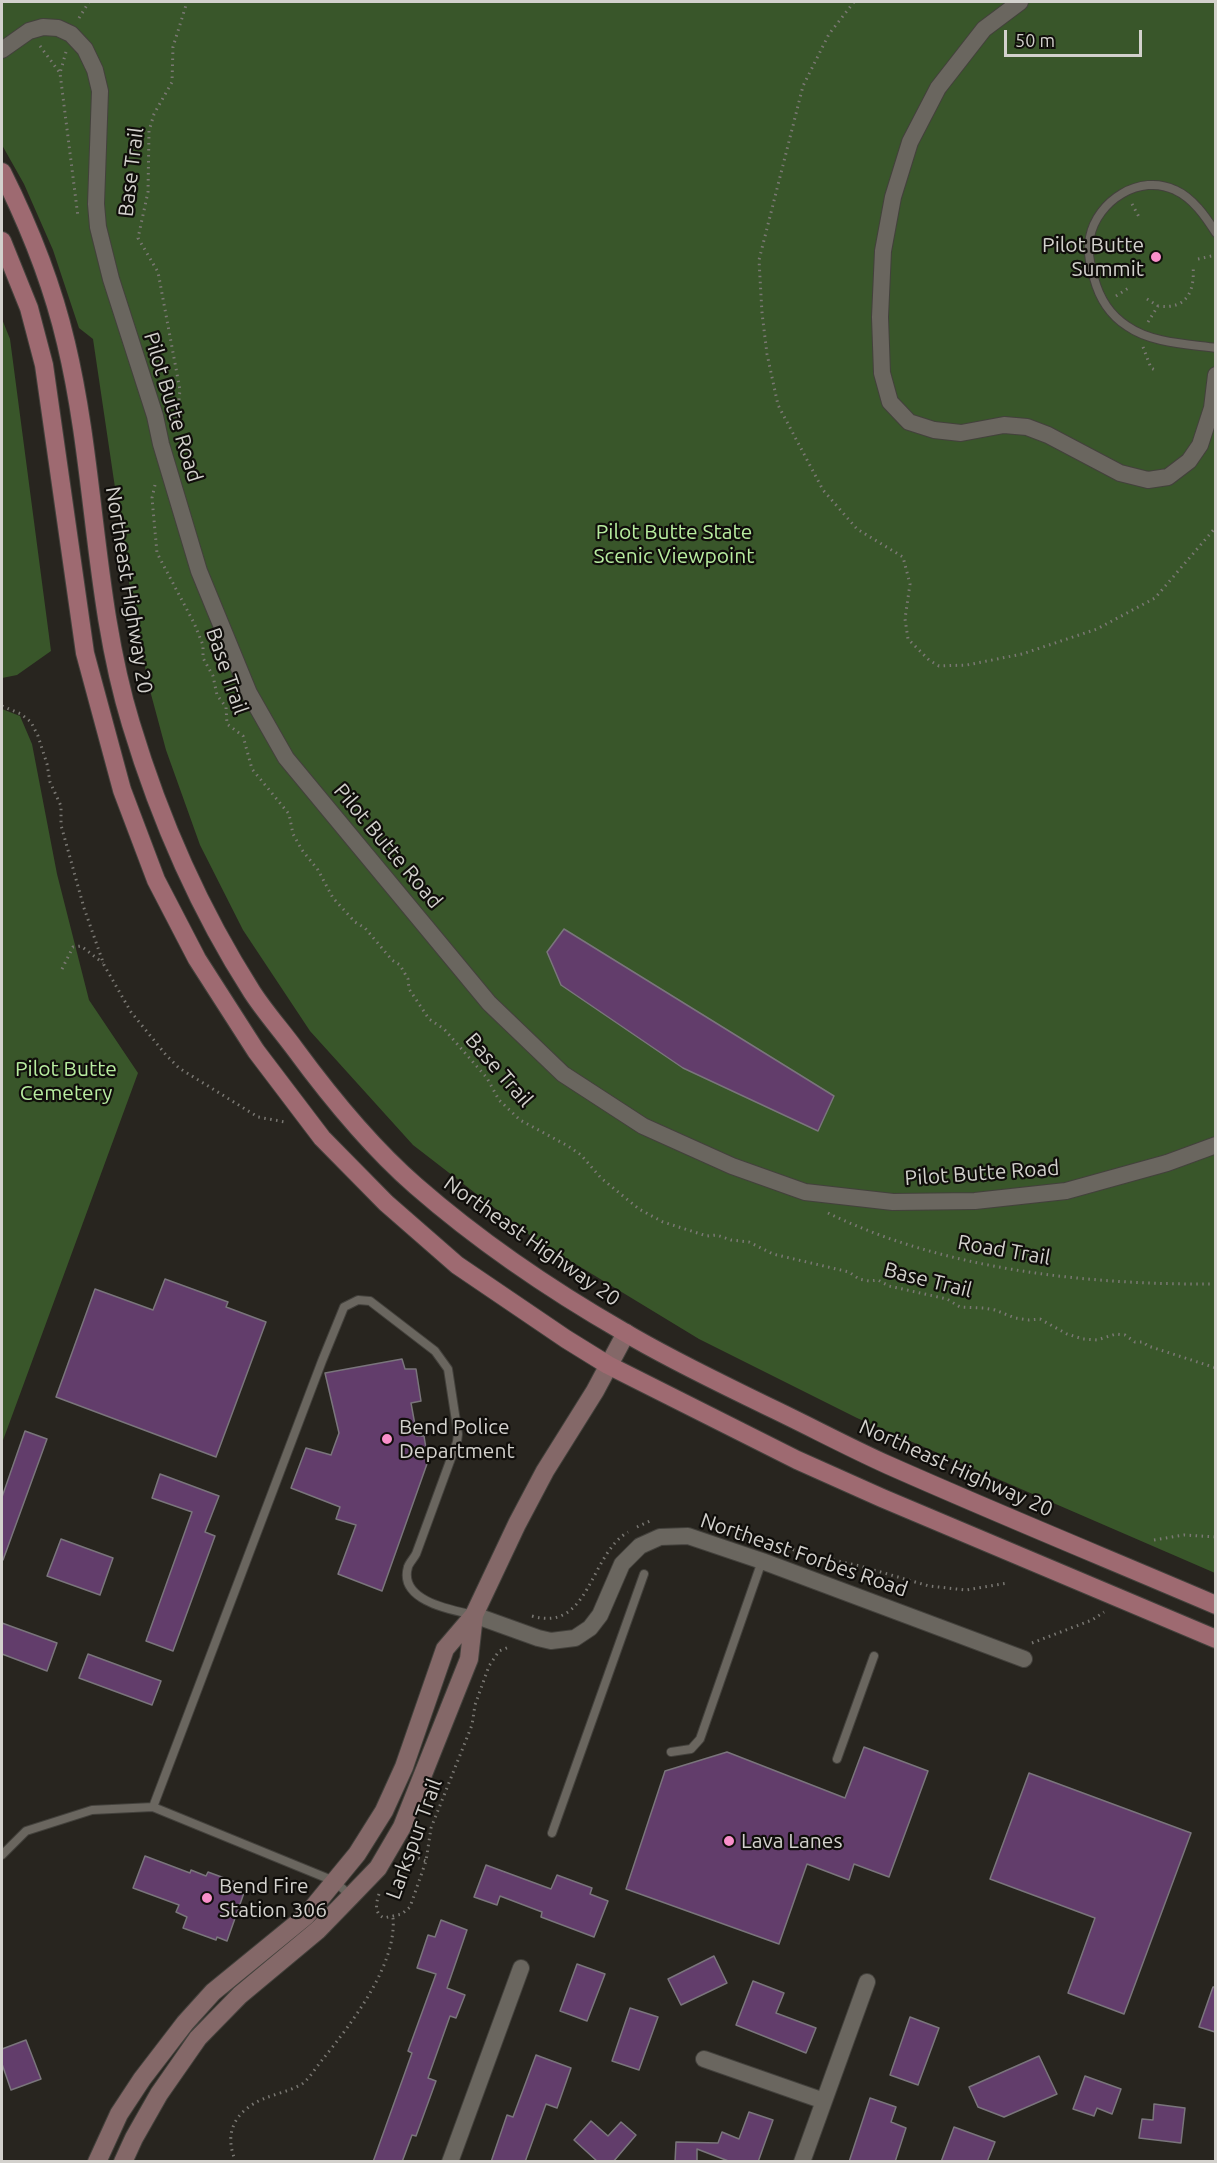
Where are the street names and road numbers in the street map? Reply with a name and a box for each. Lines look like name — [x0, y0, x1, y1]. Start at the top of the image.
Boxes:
street label: Base Trail — [113, 126, 149, 218]
street label: Pilot Butte Road — [138, 329, 208, 485]
street label: Northeast Highway 20 — [100, 485, 158, 695]
street label: Base Trail — [200, 624, 254, 718]
street label: Pilot Butte Road — [328, 778, 448, 914]
street label: Base Trail — [460, 1028, 538, 1112]
street label: Pilot Butte Road — [904, 1155, 1060, 1191]
street label: Northeast Highway 20 — [439, 1171, 625, 1311]
street label: Road Trail — [956, 1229, 1052, 1271]
street label: Base Trail — [881, 1257, 975, 1303]
street label: Northeast Highway 20 — [855, 1414, 1057, 1522]
street label: Northeast Forbes Road — [697, 1508, 911, 1602]
street label: Larkspur Trail — [381, 1775, 447, 1903]

